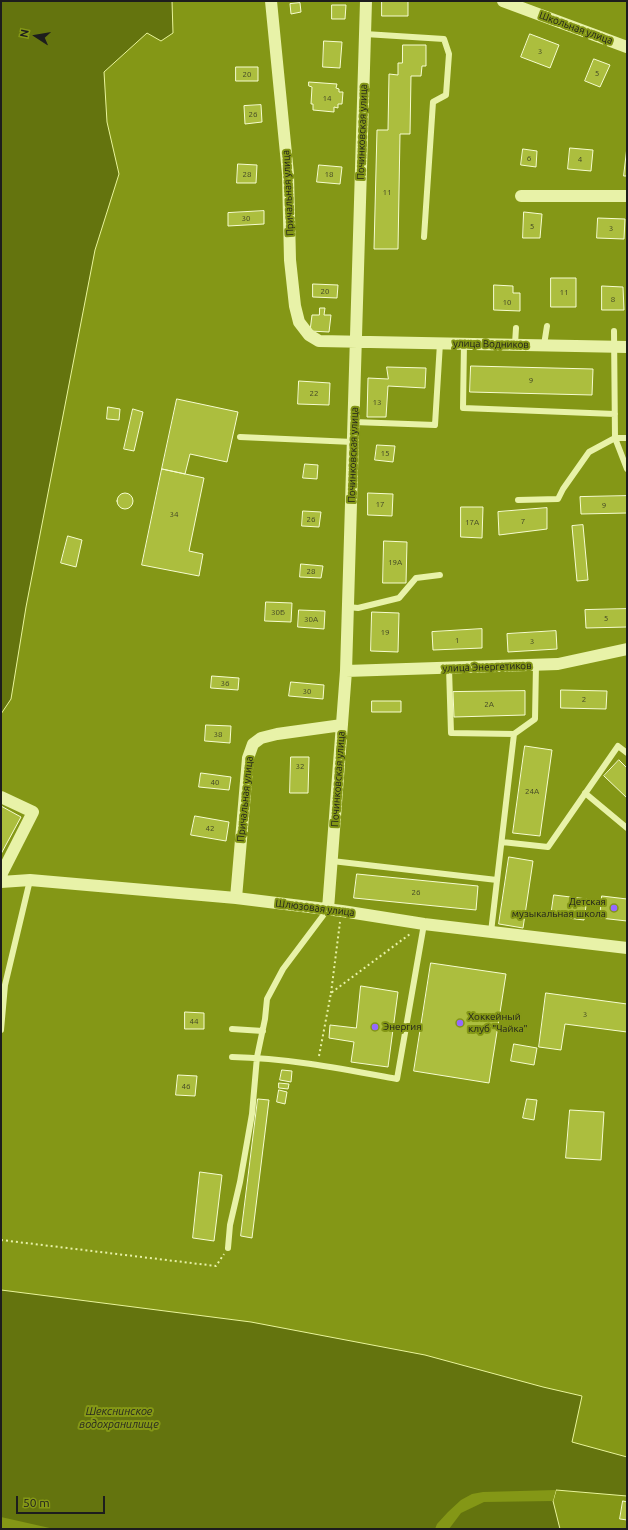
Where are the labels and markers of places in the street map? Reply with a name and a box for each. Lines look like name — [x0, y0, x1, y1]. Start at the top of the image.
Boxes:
place label: Детская музыкальная школа — [512, 896, 606, 920]
marker: Детская музыкальная школа — [609, 903, 619, 913]
place label: Хоккейный клуб "Чайка" — [468, 1011, 528, 1034]
marker: Хоккейный клуб "Чайка" — [455, 1018, 465, 1028]
place label: Энергия — [383, 1021, 422, 1033]
marker: Энергия — [370, 1022, 380, 1032]

